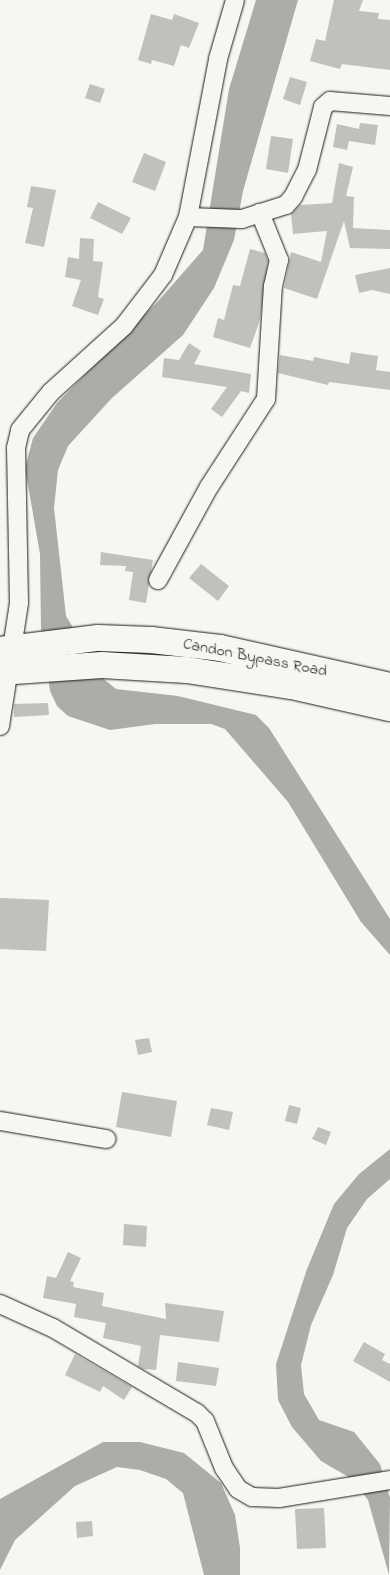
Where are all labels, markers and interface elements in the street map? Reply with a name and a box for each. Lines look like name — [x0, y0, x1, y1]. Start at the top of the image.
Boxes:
street label: Candon Bypass Road — [181, 635, 329, 681]

